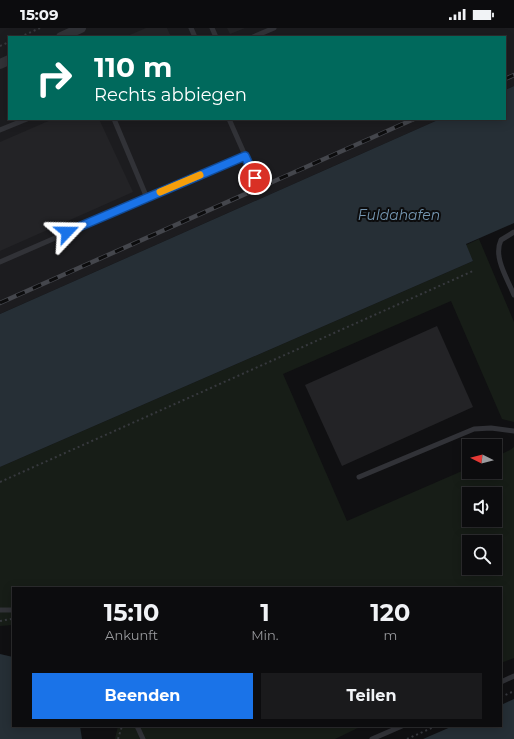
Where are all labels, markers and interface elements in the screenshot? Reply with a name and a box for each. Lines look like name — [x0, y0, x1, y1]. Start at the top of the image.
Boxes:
text: 15:09 — [20, 5, 58, 24]
text: 110 m — [94, 50, 172, 84]
icon: right — [28, 52, 80, 104]
text: Rechts abbiegen — [94, 84, 247, 106]
pin — [238, 161, 272, 195]
icon: arrive — [244, 167, 266, 189]
water label: Fuldahafen — [358, 206, 440, 224]
position arrow — [46, 211, 88, 253]
north arrow — [462, 439, 502, 479]
map controls — [462, 439, 502, 575]
button: sound — [462, 487, 502, 527]
button: search — [462, 535, 502, 575]
text: 15:10 — [104, 598, 159, 627]
text: 1 — [260, 598, 270, 627]
text: 120 — [370, 598, 410, 627]
text: Ankunft — [105, 627, 158, 643]
text: Min. — [251, 627, 279, 643]
text: m — [383, 627, 397, 643]
button: Beenden — [32, 673, 253, 719]
button: Teilen — [261, 673, 482, 719]

